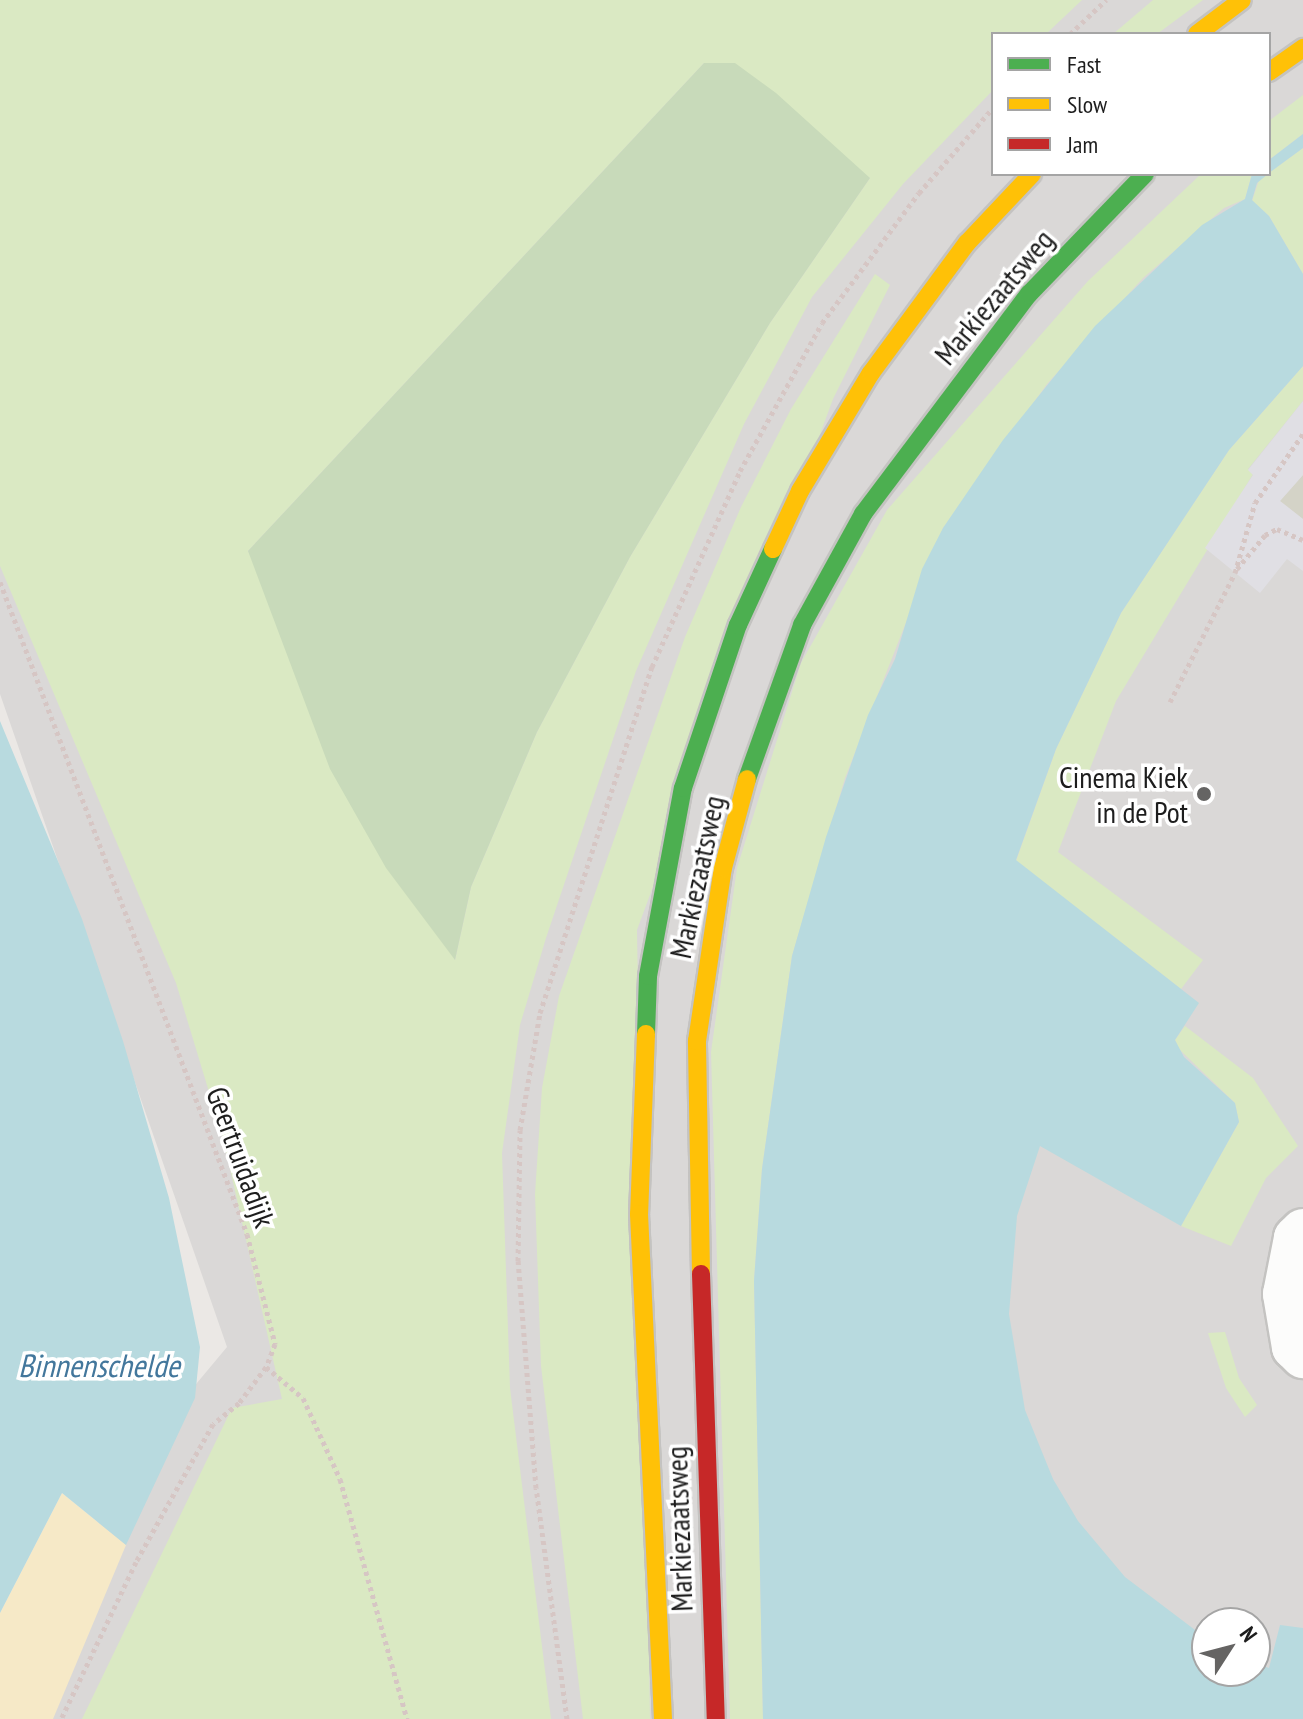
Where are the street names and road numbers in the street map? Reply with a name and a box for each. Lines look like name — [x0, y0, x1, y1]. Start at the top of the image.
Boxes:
street label: Markiezaatsweg — [927, 222, 1061, 372]
street label: Markiezaatsweg — [662, 792, 732, 962]
street label: Geertruidadijk — [199, 1082, 283, 1232]
street label: Markiezaatsweg — [658, 1446, 700, 1612]

